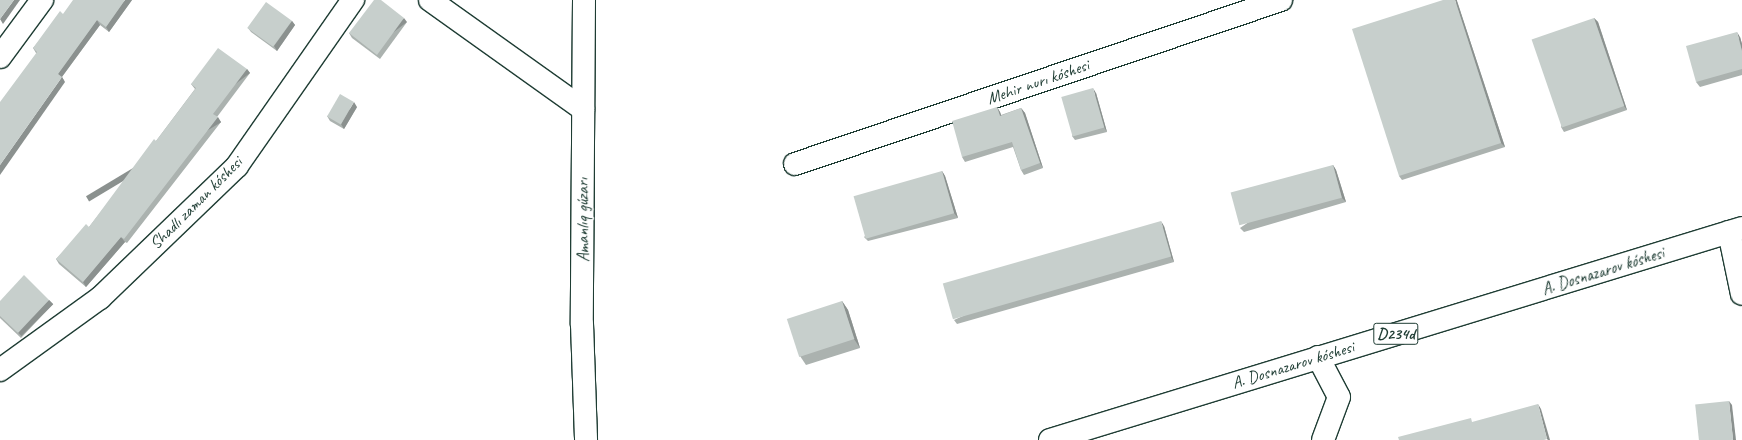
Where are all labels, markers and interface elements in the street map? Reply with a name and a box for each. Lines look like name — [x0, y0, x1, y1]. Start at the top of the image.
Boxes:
street label: Mehir nurı kóshesi — [984, 55, 1092, 109]
street label: Shadlı zaman kóshesi — [145, 152, 247, 254]
street label: Amanlıq gúzarı — [573, 178, 593, 262]
street label: A. Dosnazarov kóshesi — [1539, 243, 1667, 299]
road number: D234d — [1373, 320, 1419, 348]
street label: A. Dosnazarov kóshesi — [1229, 337, 1357, 393]

